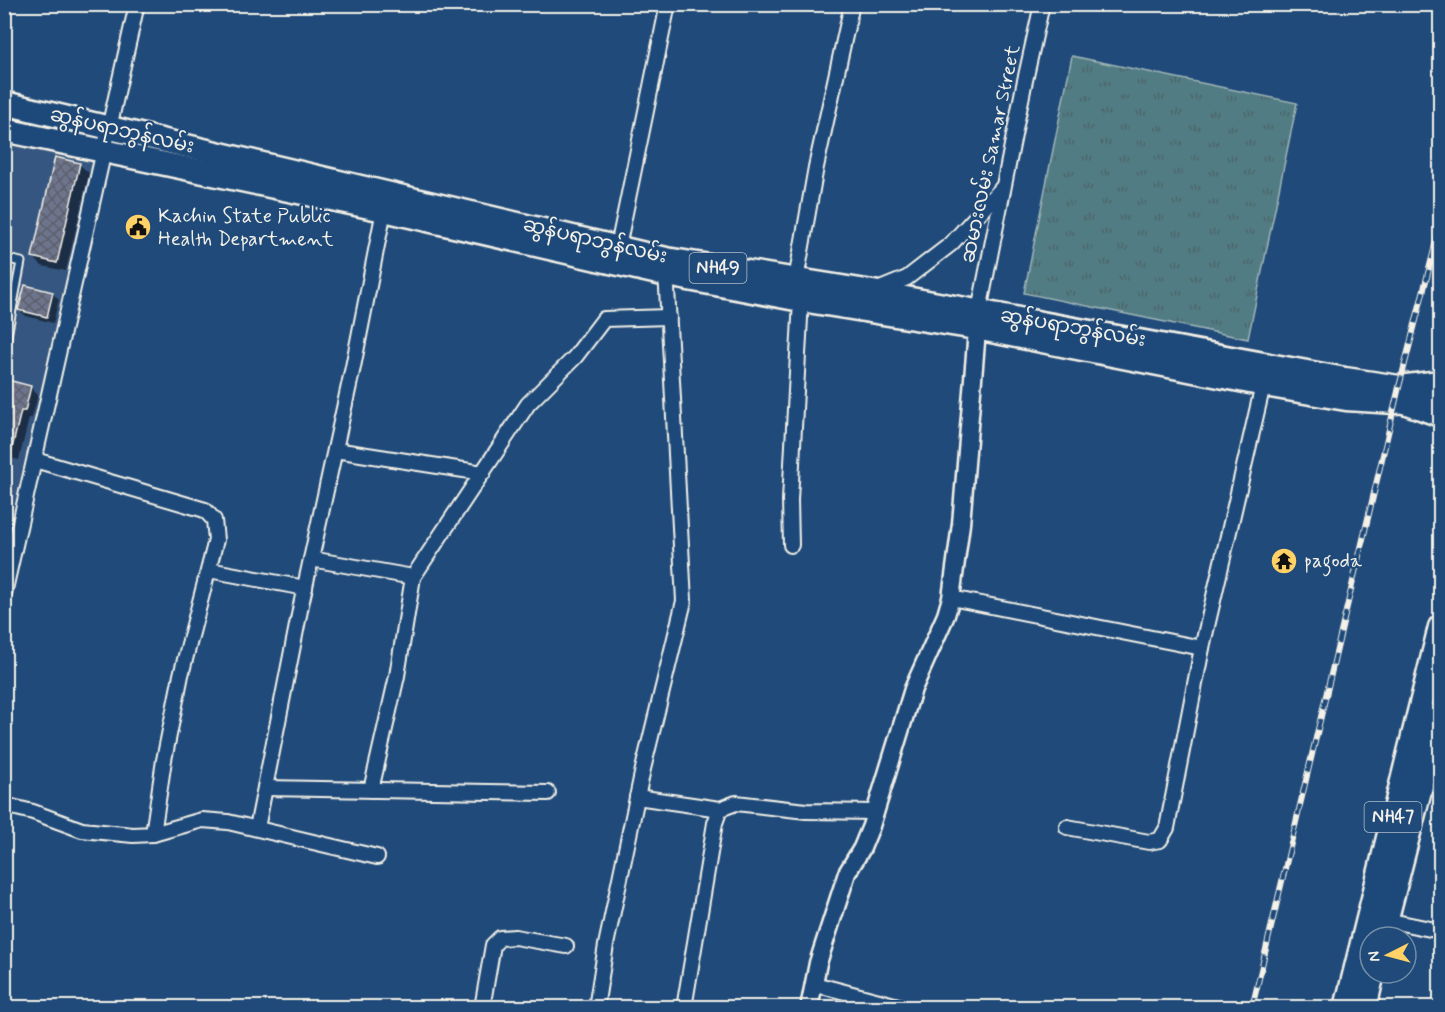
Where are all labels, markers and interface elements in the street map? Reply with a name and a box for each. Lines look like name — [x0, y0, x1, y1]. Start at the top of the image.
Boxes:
street label: ဆမားလမ်း Samar Street — [953, 42, 1027, 266]
street label: ဆွန်ပရာဘွန်လမ်း — [47, 99, 197, 162]
place label: Kachin State Public Health Department — [158, 203, 334, 253]
street label: ဆွန်ပရာဘွန်လမ်း — [520, 209, 670, 272]
public building icon: Kachin State Public Health Department — [123, 212, 153, 242]
road number: NH49 — [690, 253, 746, 283]
street label: ဆွန်ပရာဘွန်လမ်း — [998, 300, 1148, 355]
temple icon: pagoda — [1269, 546, 1299, 576]
place label: pagoda — [1304, 548, 1363, 577]
road number: NH47 — [1364, 802, 1422, 832]
north arrow — [1358, 925, 1418, 985]
text: N — [1364, 950, 1386, 963]

